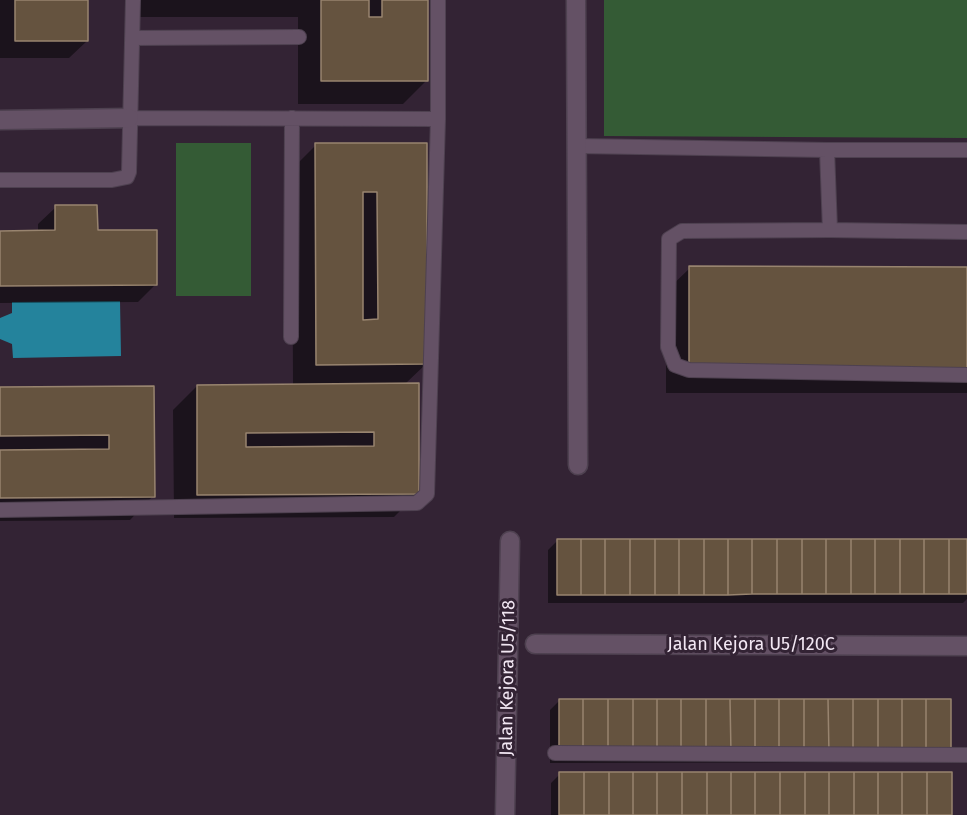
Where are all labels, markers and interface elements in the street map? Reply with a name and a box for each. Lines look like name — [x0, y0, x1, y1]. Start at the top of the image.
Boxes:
street label: Jalan Kejora U5/118 — [496, 600, 520, 756]
street label: Jalan Kejora U5/120C — [667, 634, 835, 656]

